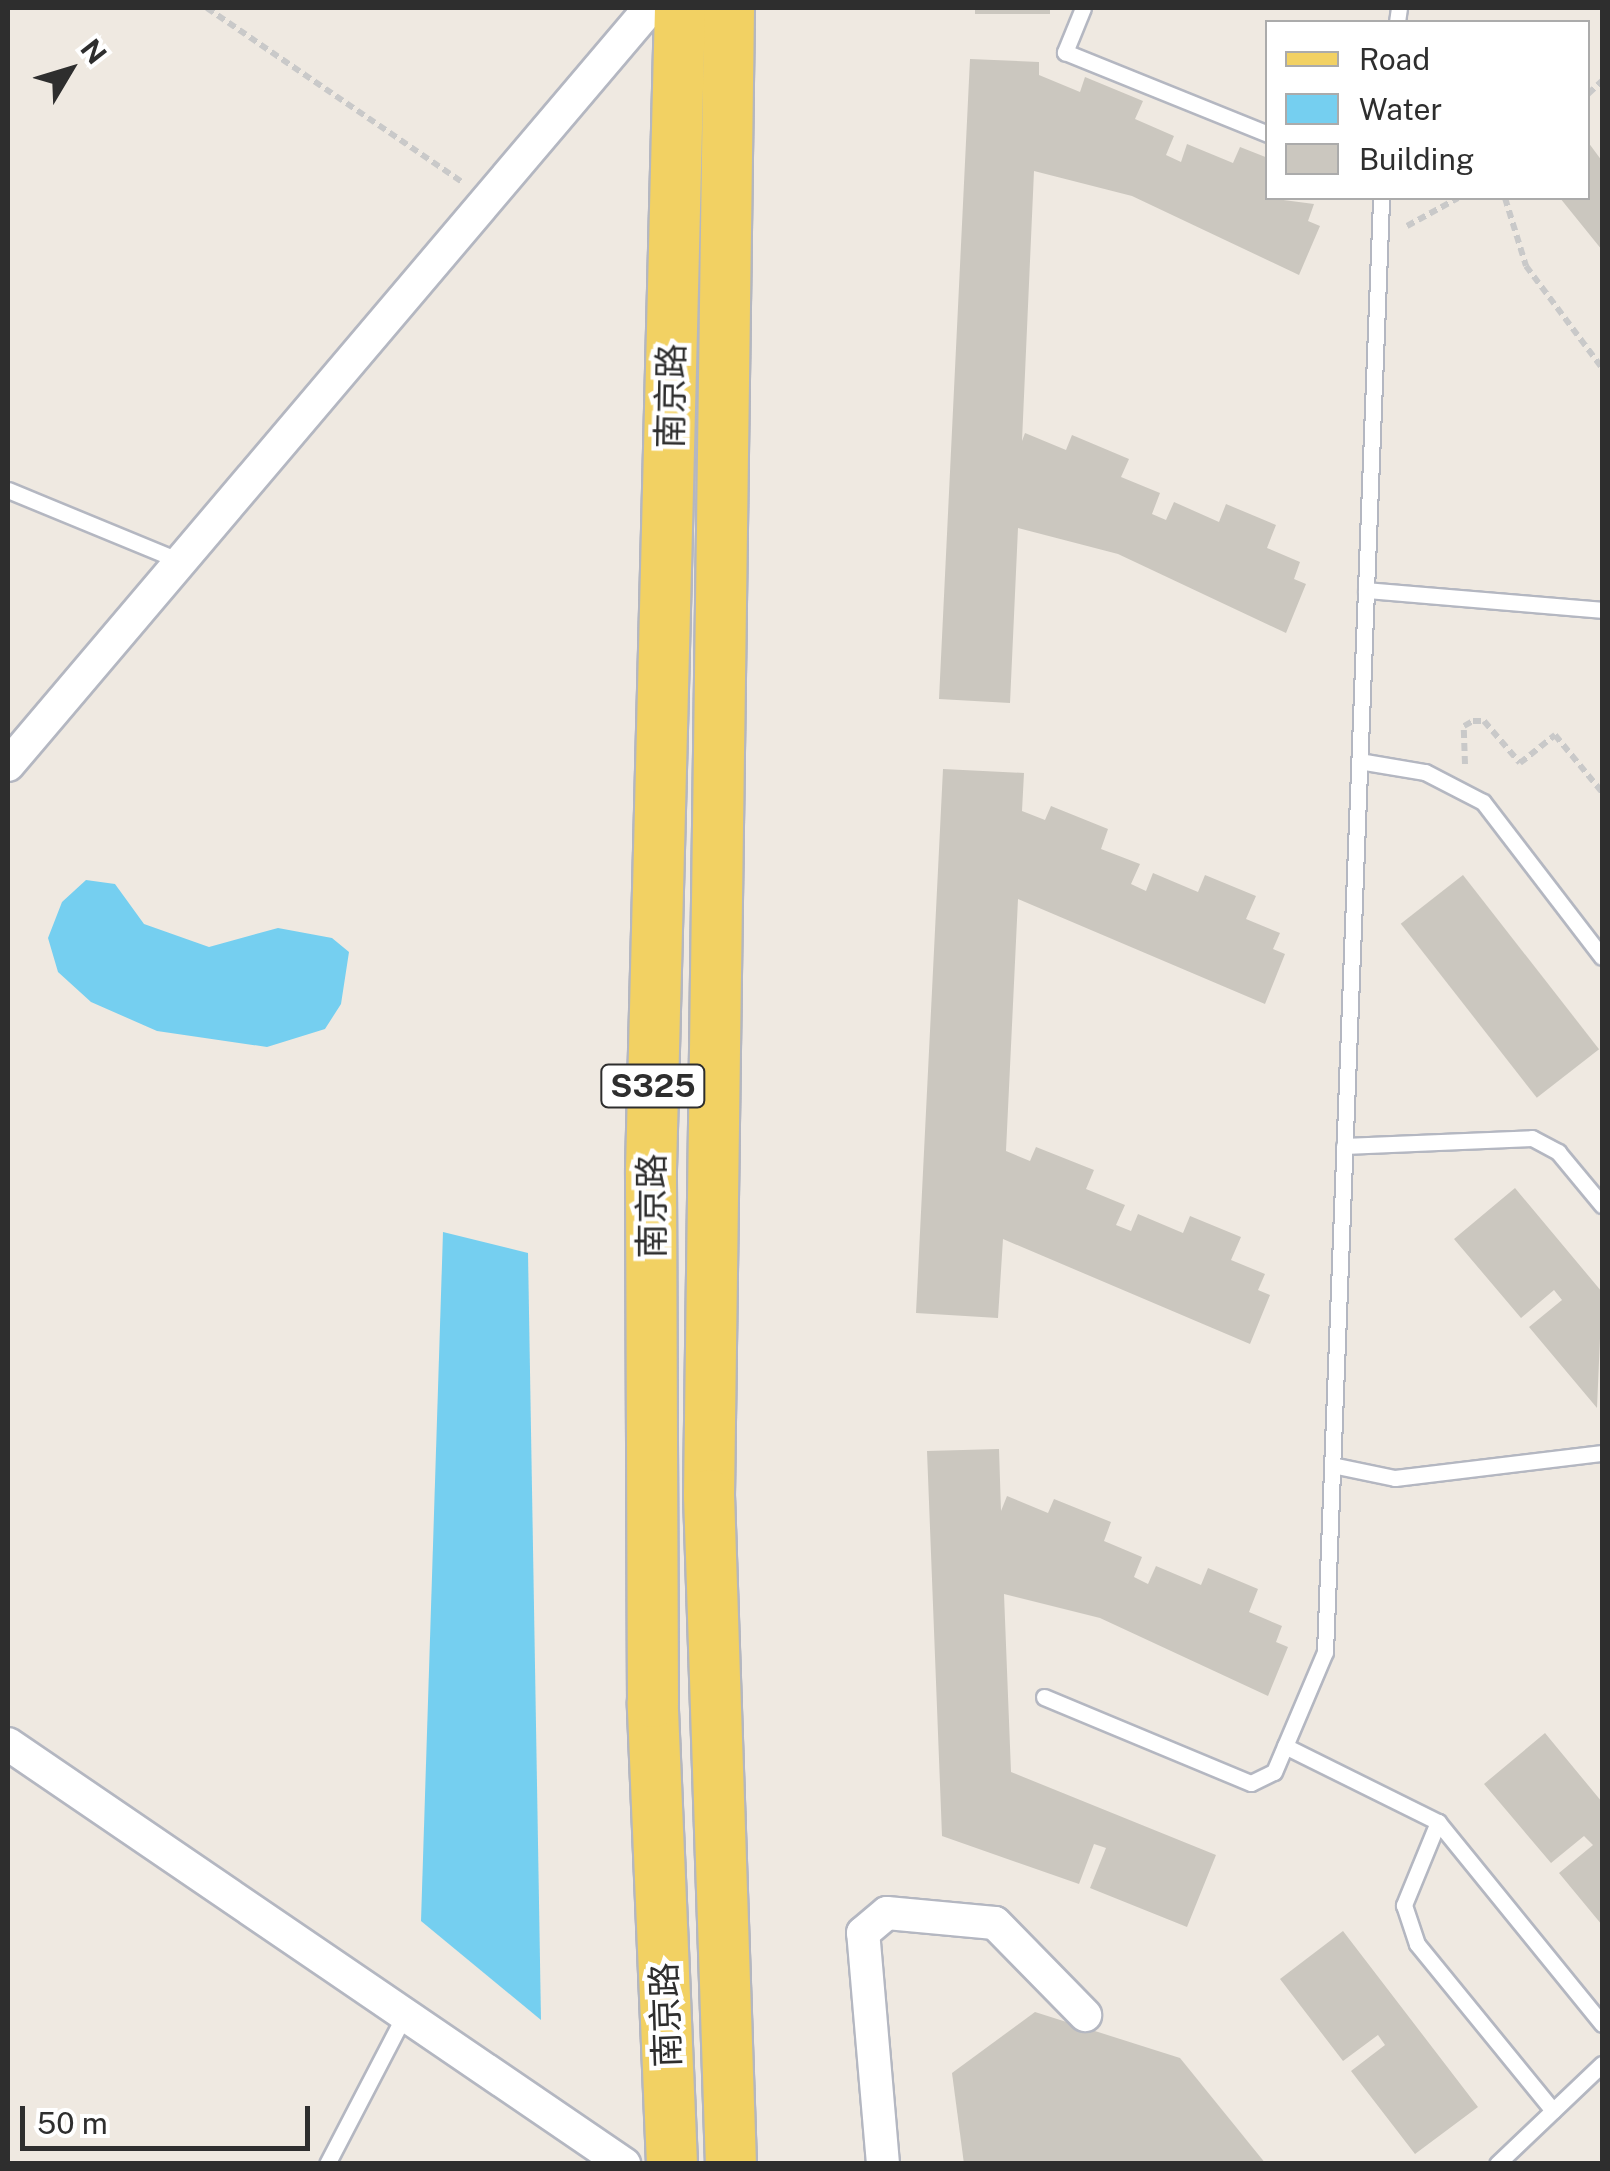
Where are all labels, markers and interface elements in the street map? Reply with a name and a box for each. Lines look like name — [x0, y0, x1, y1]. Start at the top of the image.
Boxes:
north arrow — [20, 20, 120, 120]
legend — [1265, 20, 1590, 200]
text: N — [74, 32, 114, 70]
text: Road — [1359, 41, 1430, 77]
text: Water — [1359, 91, 1442, 127]
text: Building — [1359, 141, 1474, 177]
street label: 南京路 — [649, 343, 693, 449]
road number: S325 — [598, 1059, 708, 1113]
street label: 南京路 — [631, 1154, 673, 1258]
street label: 南京路 — [643, 1962, 689, 2068]
scale bar — [25, 2086, 315, 2148]
text: 50 m — [37, 2105, 108, 2141]

